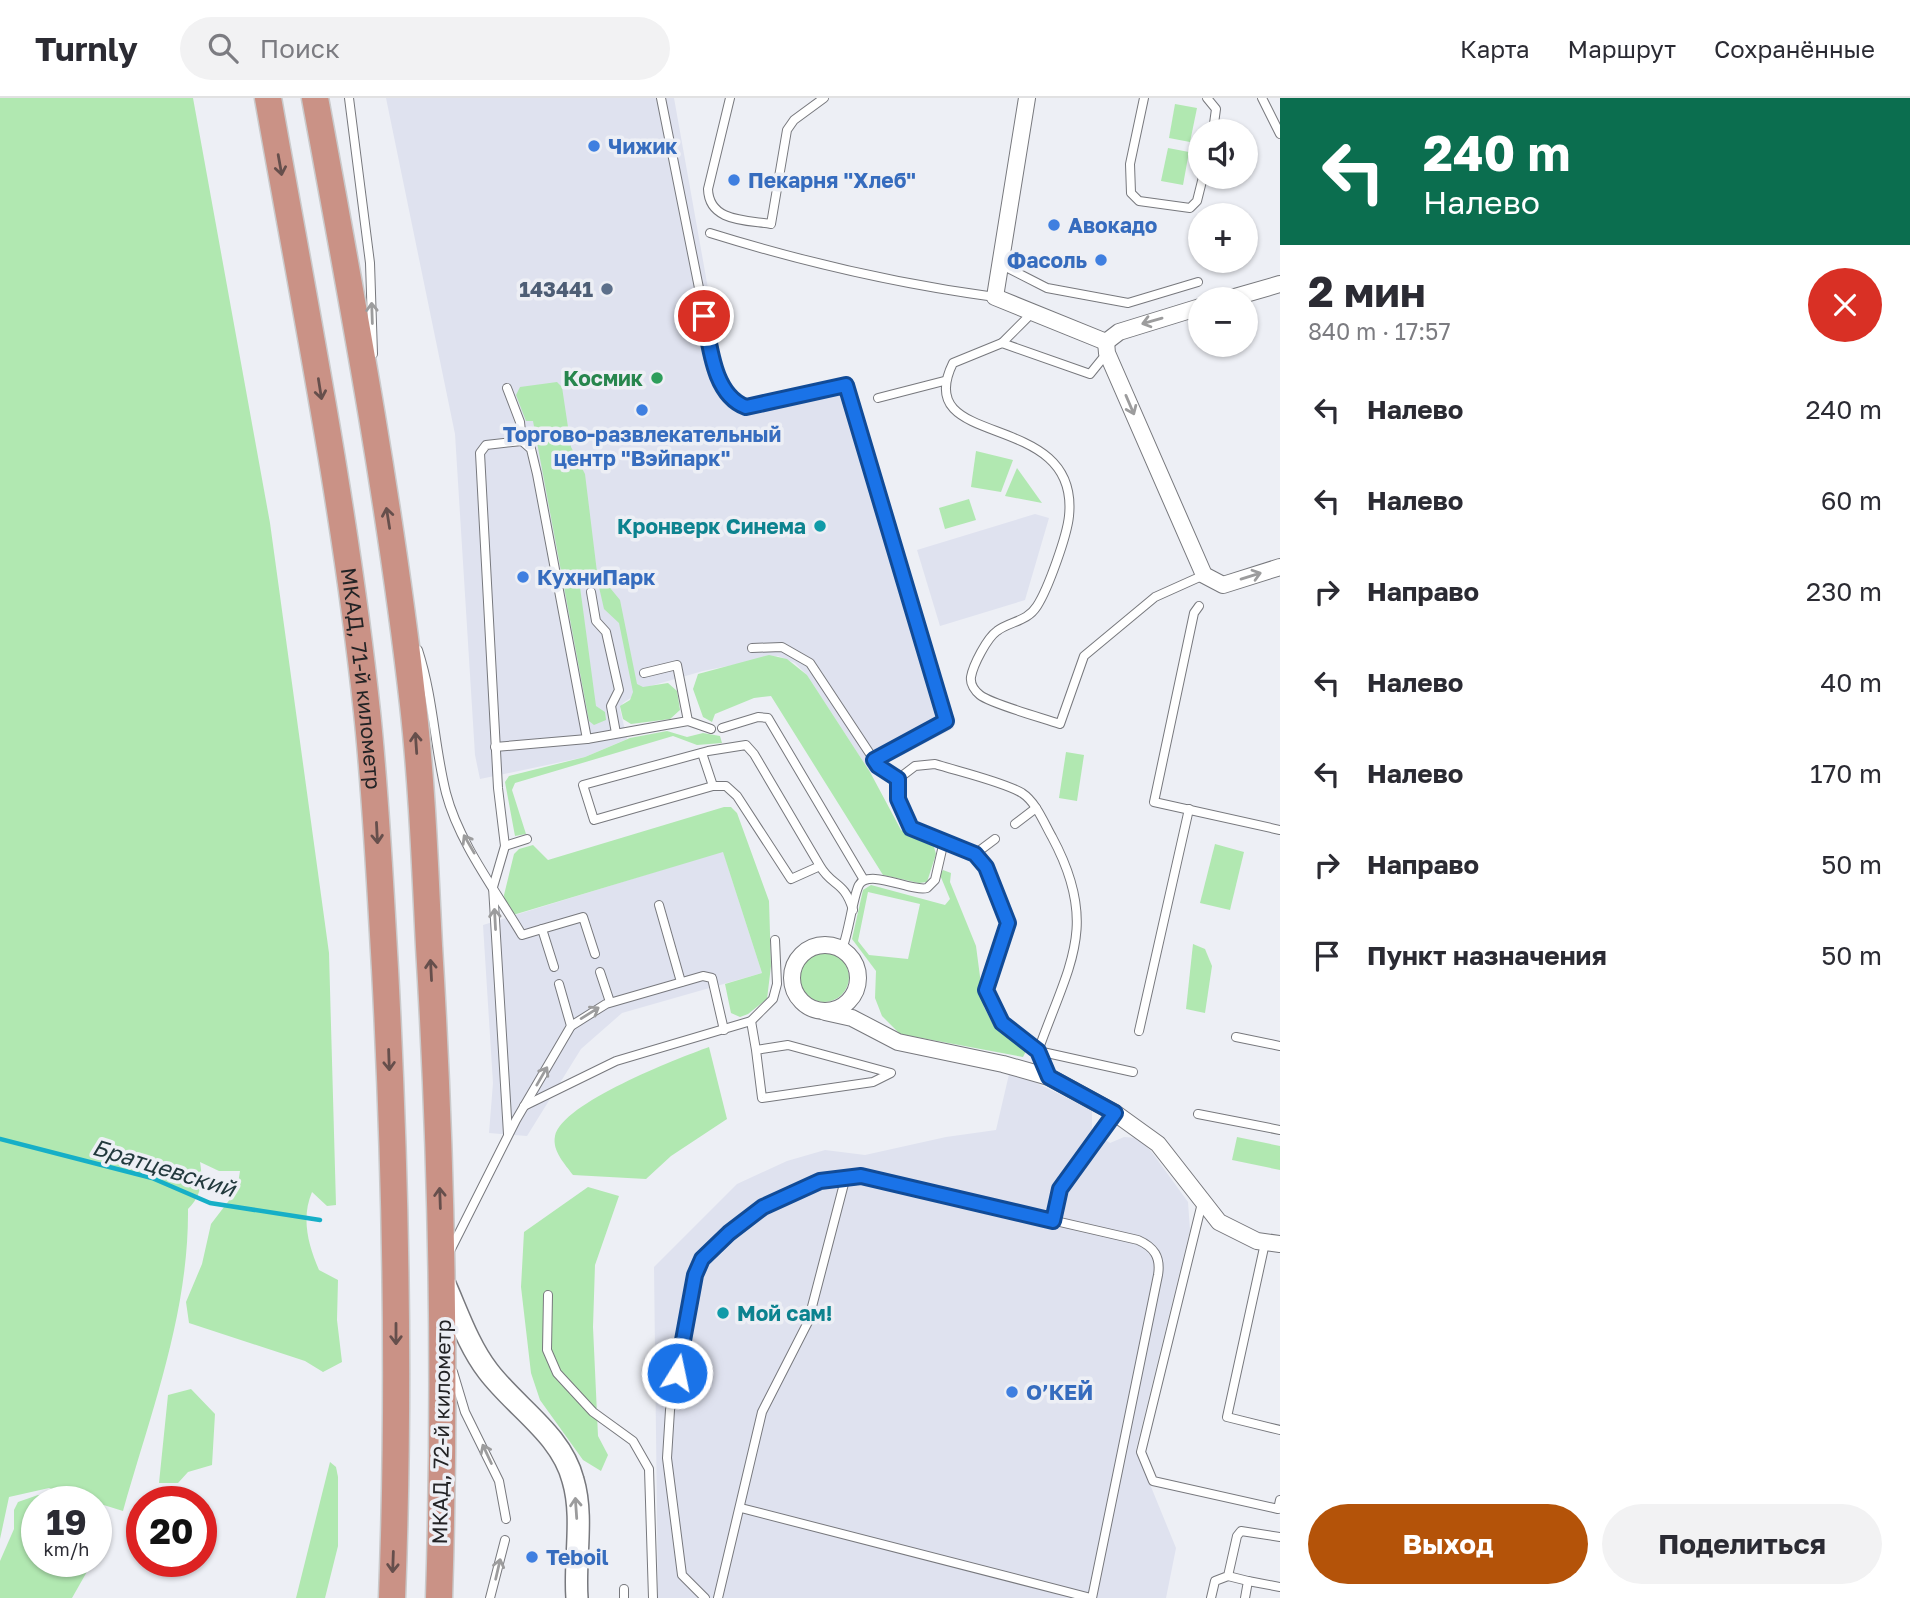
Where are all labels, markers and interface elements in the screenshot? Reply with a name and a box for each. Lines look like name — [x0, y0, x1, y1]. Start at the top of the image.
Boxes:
search box — [180, 17, 670, 80]
text: Turnly — [35, 29, 138, 68]
icon: search — [204, 29, 242, 67]
text: Поиск — [260, 33, 340, 64]
text: Карта — [1460, 34, 1530, 63]
text: Маршрут — [1568, 34, 1676, 63]
text: Сохранённые — [1714, 34, 1875, 63]
map controls — [1188, 119, 1258, 357]
button: sound — [1188, 119, 1258, 189]
text: 240 m — [1423, 123, 1571, 182]
icon: left — [1308, 126, 1399, 217]
place label: Чижик — [608, 133, 677, 159]
marker: Чижик — [586, 138, 602, 154]
one-way arrow — [274, 153, 287, 176]
place label: Пекарня "Хлеб" — [748, 167, 916, 193]
marker: Пекарня "Хлеб" — [726, 172, 742, 188]
text: Налево — [1423, 183, 1540, 221]
button: + — [1188, 203, 1258, 273]
place label: Авокадо — [1068, 212, 1157, 238]
marker: Авокадо — [1046, 217, 1062, 233]
place label: Фасоль — [1007, 247, 1087, 273]
marker: Фасоль — [1093, 252, 1109, 268]
text: 2 мин — [1308, 266, 1426, 316]
button: close — [1808, 268, 1882, 342]
place label: 143441 — [519, 276, 593, 302]
marker: 143441 — [599, 281, 615, 297]
pin — [674, 286, 734, 346]
button: − — [1188, 287, 1258, 357]
icon: arrive — [685, 297, 723, 335]
one-way arrow — [365, 302, 378, 325]
one-way arrow — [1141, 316, 1163, 329]
text: 840 m · 17:57 — [1308, 317, 1451, 345]
place label: Космик — [563, 365, 643, 391]
marker: Космик — [649, 370, 665, 386]
one-way arrow — [314, 377, 327, 400]
icon: left — [1308, 391, 1346, 429]
one-way arrow — [1124, 394, 1137, 415]
text: Налево — [1367, 394, 1463, 425]
text: 240 m — [1805, 394, 1882, 425]
marker: Торгово-развлекательный центр "Вэйпарк" — [634, 402, 650, 418]
place label: Торгово-развлекательный центр "Вэйпарк" — [503, 421, 781, 471]
icon: left — [1308, 482, 1346, 520]
text: Налево — [1367, 485, 1463, 516]
text: 60 m — [1821, 485, 1882, 516]
one-way arrow — [381, 507, 394, 530]
place label: Кронверк Синема — [617, 513, 806, 539]
marker: Кронверк Синема — [812, 518, 828, 534]
place label: КухниПарк — [537, 564, 655, 590]
street label: МКАД, 71-й километр — [336, 566, 387, 790]
one-way arrow — [1240, 568, 1262, 581]
marker: КухниПарк — [515, 569, 531, 585]
icon: right — [1308, 573, 1346, 611]
text: Направо — [1367, 576, 1479, 607]
text: 230 m — [1806, 576, 1882, 607]
icon: left — [1308, 664, 1346, 702]
text: Налево — [1367, 667, 1463, 698]
text: 40 m — [1821, 667, 1882, 698]
one-way arrow — [410, 732, 423, 755]
icon: left — [1308, 755, 1346, 793]
text: Налево — [1367, 758, 1463, 789]
text: 170 m — [1810, 758, 1882, 789]
one-way arrow — [371, 821, 384, 844]
one-way arrow — [462, 834, 475, 855]
icon: right — [1308, 846, 1346, 884]
text: Направо — [1367, 849, 1479, 880]
text: 50 m — [1821, 849, 1882, 880]
one-way arrow — [489, 908, 502, 931]
icon: arrive — [1308, 937, 1346, 975]
text: Пункт назначения — [1367, 940, 1607, 971]
text: 50 m — [1821, 940, 1882, 971]
one-way arrow — [424, 959, 437, 982]
one-way arrow — [580, 1006, 600, 1020]
one-way arrow — [383, 1049, 396, 1072]
one-way arrow — [535, 1066, 549, 1086]
water label: Братцевский — [89, 1132, 241, 1203]
one-way arrow — [433, 1186, 446, 1209]
place label: Мой сам! — [737, 1300, 832, 1326]
marker: Мой сам! — [715, 1305, 731, 1321]
street label: МКАД, 72-й километр — [426, 1319, 456, 1545]
one-way arrow — [389, 1322, 403, 1345]
position arrow — [640, 1336, 714, 1410]
place label: О’КЕЙ — [1026, 1379, 1093, 1405]
marker: О’КЕЙ — [1004, 1384, 1020, 1400]
one-way arrow — [479, 1444, 493, 1465]
speed limit sign: 20 — [126, 1486, 217, 1577]
one-way arrow — [569, 1497, 582, 1520]
text: 19 — [46, 1501, 87, 1543]
button: Выход — [1308, 1504, 1588, 1584]
button: Поделиться — [1602, 1504, 1882, 1584]
text: km/h — [44, 1538, 89, 1560]
place label: Teboil — [546, 1544, 609, 1570]
marker: Teboil — [524, 1549, 540, 1565]
one-way arrow — [387, 1550, 400, 1573]
one-way arrow — [492, 1558, 506, 1581]

